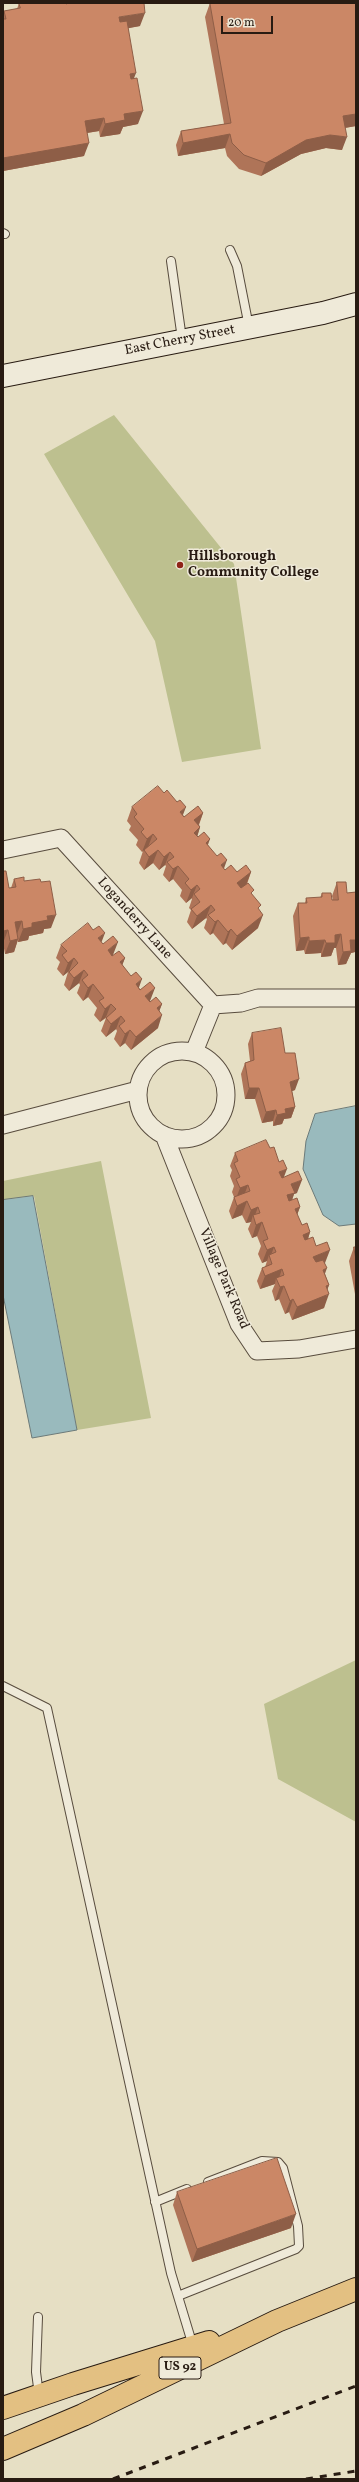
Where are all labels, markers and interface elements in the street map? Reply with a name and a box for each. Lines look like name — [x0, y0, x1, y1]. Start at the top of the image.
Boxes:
scale bar — [223, 8, 275, 34]
text: 20 m — [228, 15, 255, 31]
street label: East Cherry Street — [123, 322, 237, 360]
place label: Hillsborough Community College — [188, 549, 319, 582]
marker: Hillsborough Community College — [175, 560, 185, 570]
street label: Loganderry Lane — [93, 875, 175, 963]
street label: Village Park Road — [194, 1226, 252, 1332]
road number: US 92 — [159, 2357, 201, 2379]

